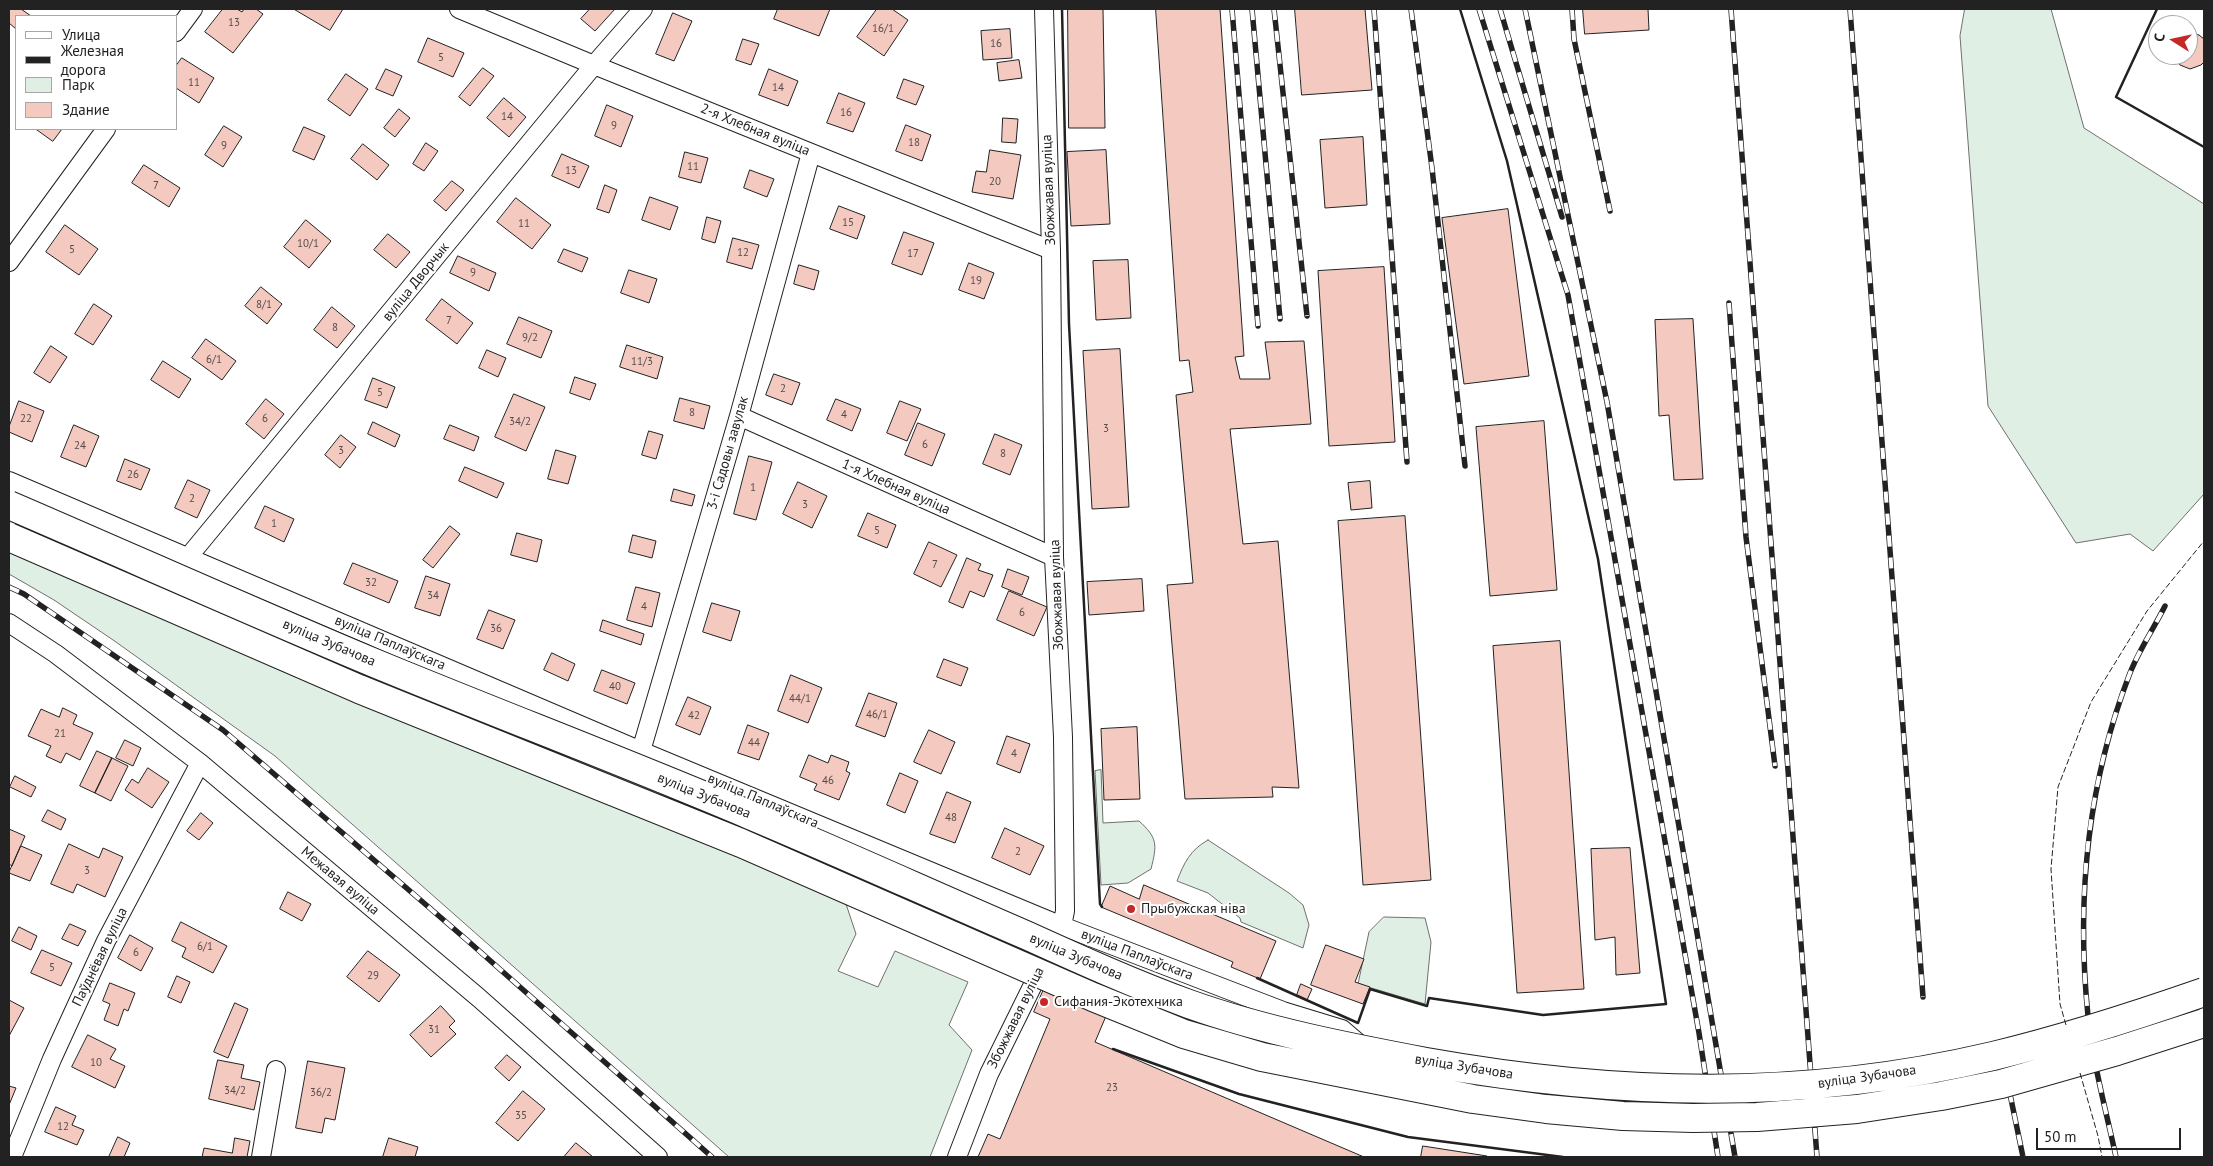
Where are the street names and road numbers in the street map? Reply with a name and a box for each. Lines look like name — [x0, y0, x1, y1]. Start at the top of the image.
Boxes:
street label: 2-я Хлебная вуліца — [698, 100, 812, 160]
street label: Збожжавая вуліца — [1039, 134, 1059, 246]
street label: вуліца Дворчык — [379, 239, 453, 325]
street label: 3-і Садовы завулак — [704, 394, 752, 512]
street label: 1-я Хлебная вуліца — [839, 456, 953, 518]
street label: Збожжавая вуліца — [1047, 539, 1067, 651]
street label: вуліца Паплаўскага — [332, 612, 448, 674]
street label: вуліца Зубачова — [280, 616, 378, 670]
street label: вуліца Зубачова — [655, 770, 753, 822]
street label: вуліца Паплаўскага — [705, 770, 821, 832]
street label: Межавая вуліца — [297, 843, 383, 919]
street label: Паўднёвая вуліца — [69, 905, 131, 1009]
street label: вуліца Паплаўскага — [1079, 926, 1195, 984]
street label: вуліца Зубачова — [1027, 930, 1125, 984]
street label: Збожжавая вуліца — [984, 964, 1048, 1072]
street label: вуліца Зубачова — [1414, 1051, 1514, 1083]
street label: вуліца Зубачова — [1817, 1062, 1917, 1092]

